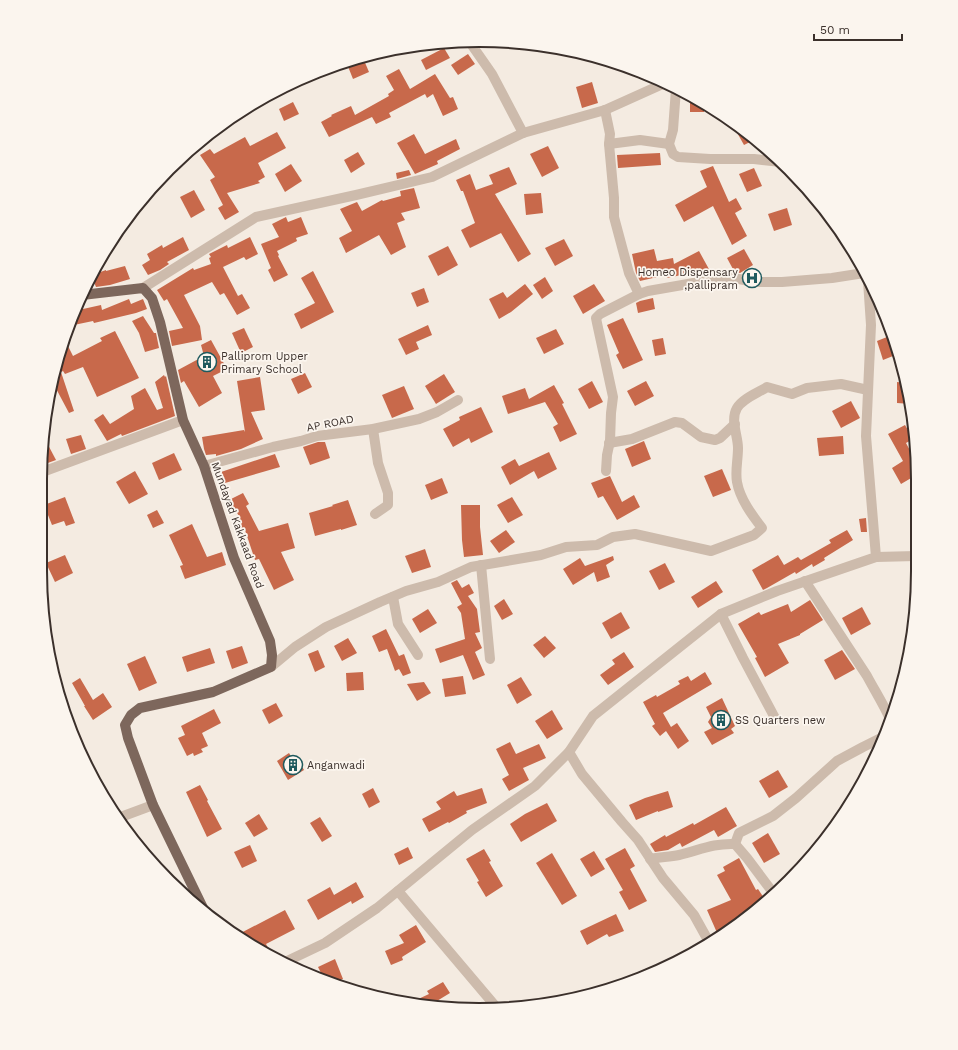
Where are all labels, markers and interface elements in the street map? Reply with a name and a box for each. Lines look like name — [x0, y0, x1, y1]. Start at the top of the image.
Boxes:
scale bar — [814, 16, 902, 42]
text: 50 m — [820, 23, 850, 37]
place label: Homeo Dispensary ,pallipram — [637, 266, 738, 292]
hospital icon: Homeo Dispensary ,pallipram — [741, 267, 763, 289]
place label: Palliprom Upper Primary School — [221, 350, 309, 376]
building icon: Palliprom Upper Primary School — [196, 351, 218, 373]
street label: AP ROAD — [305, 413, 355, 434]
street label: Mundayad Kakkaad Road — [209, 460, 267, 590]
building icon: SS Quarters new — [710, 709, 732, 731]
place label: SS Quarters new — [735, 714, 825, 727]
building icon: Anganwadi — [282, 754, 304, 776]
place label: Anganwadi — [307, 759, 365, 772]

